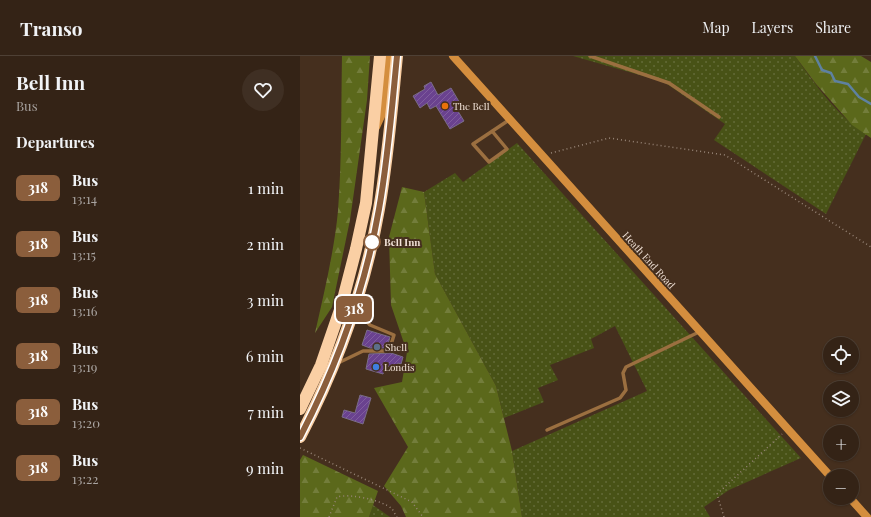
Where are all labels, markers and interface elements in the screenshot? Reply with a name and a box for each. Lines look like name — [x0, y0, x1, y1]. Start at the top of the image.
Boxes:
text: Transo — [20, 15, 83, 41]
text: Map — [702, 18, 730, 37]
text: Layers — [752, 18, 793, 37]
text: Share — [815, 18, 851, 37]
text: Bell Inn — [16, 69, 85, 95]
button: heart — [242, 69, 284, 111]
text: Bus — [16, 97, 37, 114]
place label: The Bell — [453, 99, 490, 113]
marker: The Bell — [440, 101, 450, 111]
text: Departures — [16, 132, 95, 152]
text: Bus — [72, 170, 98, 190]
text: 318 — [28, 178, 48, 197]
text: 1 min — [248, 178, 284, 198]
text: 13:14 — [72, 190, 97, 207]
text: Bus — [72, 226, 98, 246]
street label: Heath End Road — [620, 228, 679, 292]
marker: Bell Inn — [363, 233, 381, 251]
text: 318 — [28, 234, 48, 253]
text: 2 min — [246, 234, 284, 254]
place label: Bell Inn — [384, 235, 421, 249]
text: 13:15 — [72, 246, 96, 263]
text: Bus — [72, 282, 98, 302]
text: 318 — [28, 290, 48, 309]
text: 3 min — [247, 290, 284, 310]
line badge: 318 — [331, 296, 377, 322]
text: 318 — [344, 299, 364, 318]
text: 13:16 — [72, 302, 97, 319]
map controls — [823, 337, 859, 505]
button: locate — [823, 337, 859, 373]
text: Bus — [72, 338, 98, 358]
place label: Shell — [385, 340, 407, 354]
marker: Shell — [372, 342, 382, 352]
text: 318 — [28, 346, 48, 365]
text: 6 min — [246, 346, 284, 366]
text: 13:19 — [72, 358, 97, 375]
place label: Londis — [384, 360, 415, 374]
marker: Londis — [371, 362, 381, 372]
button: layers — [823, 381, 859, 417]
text: Bus — [72, 394, 98, 414]
text: 318 — [28, 402, 48, 421]
text: 7 min — [248, 402, 284, 422]
text: 13:20 — [72, 414, 100, 431]
button: + — [823, 425, 859, 461]
text: Bus — [72, 450, 98, 470]
text: 318 — [28, 458, 48, 477]
text: 9 min — [246, 458, 284, 478]
button: − — [823, 469, 859, 505]
text: 13:22 — [72, 470, 98, 487]

